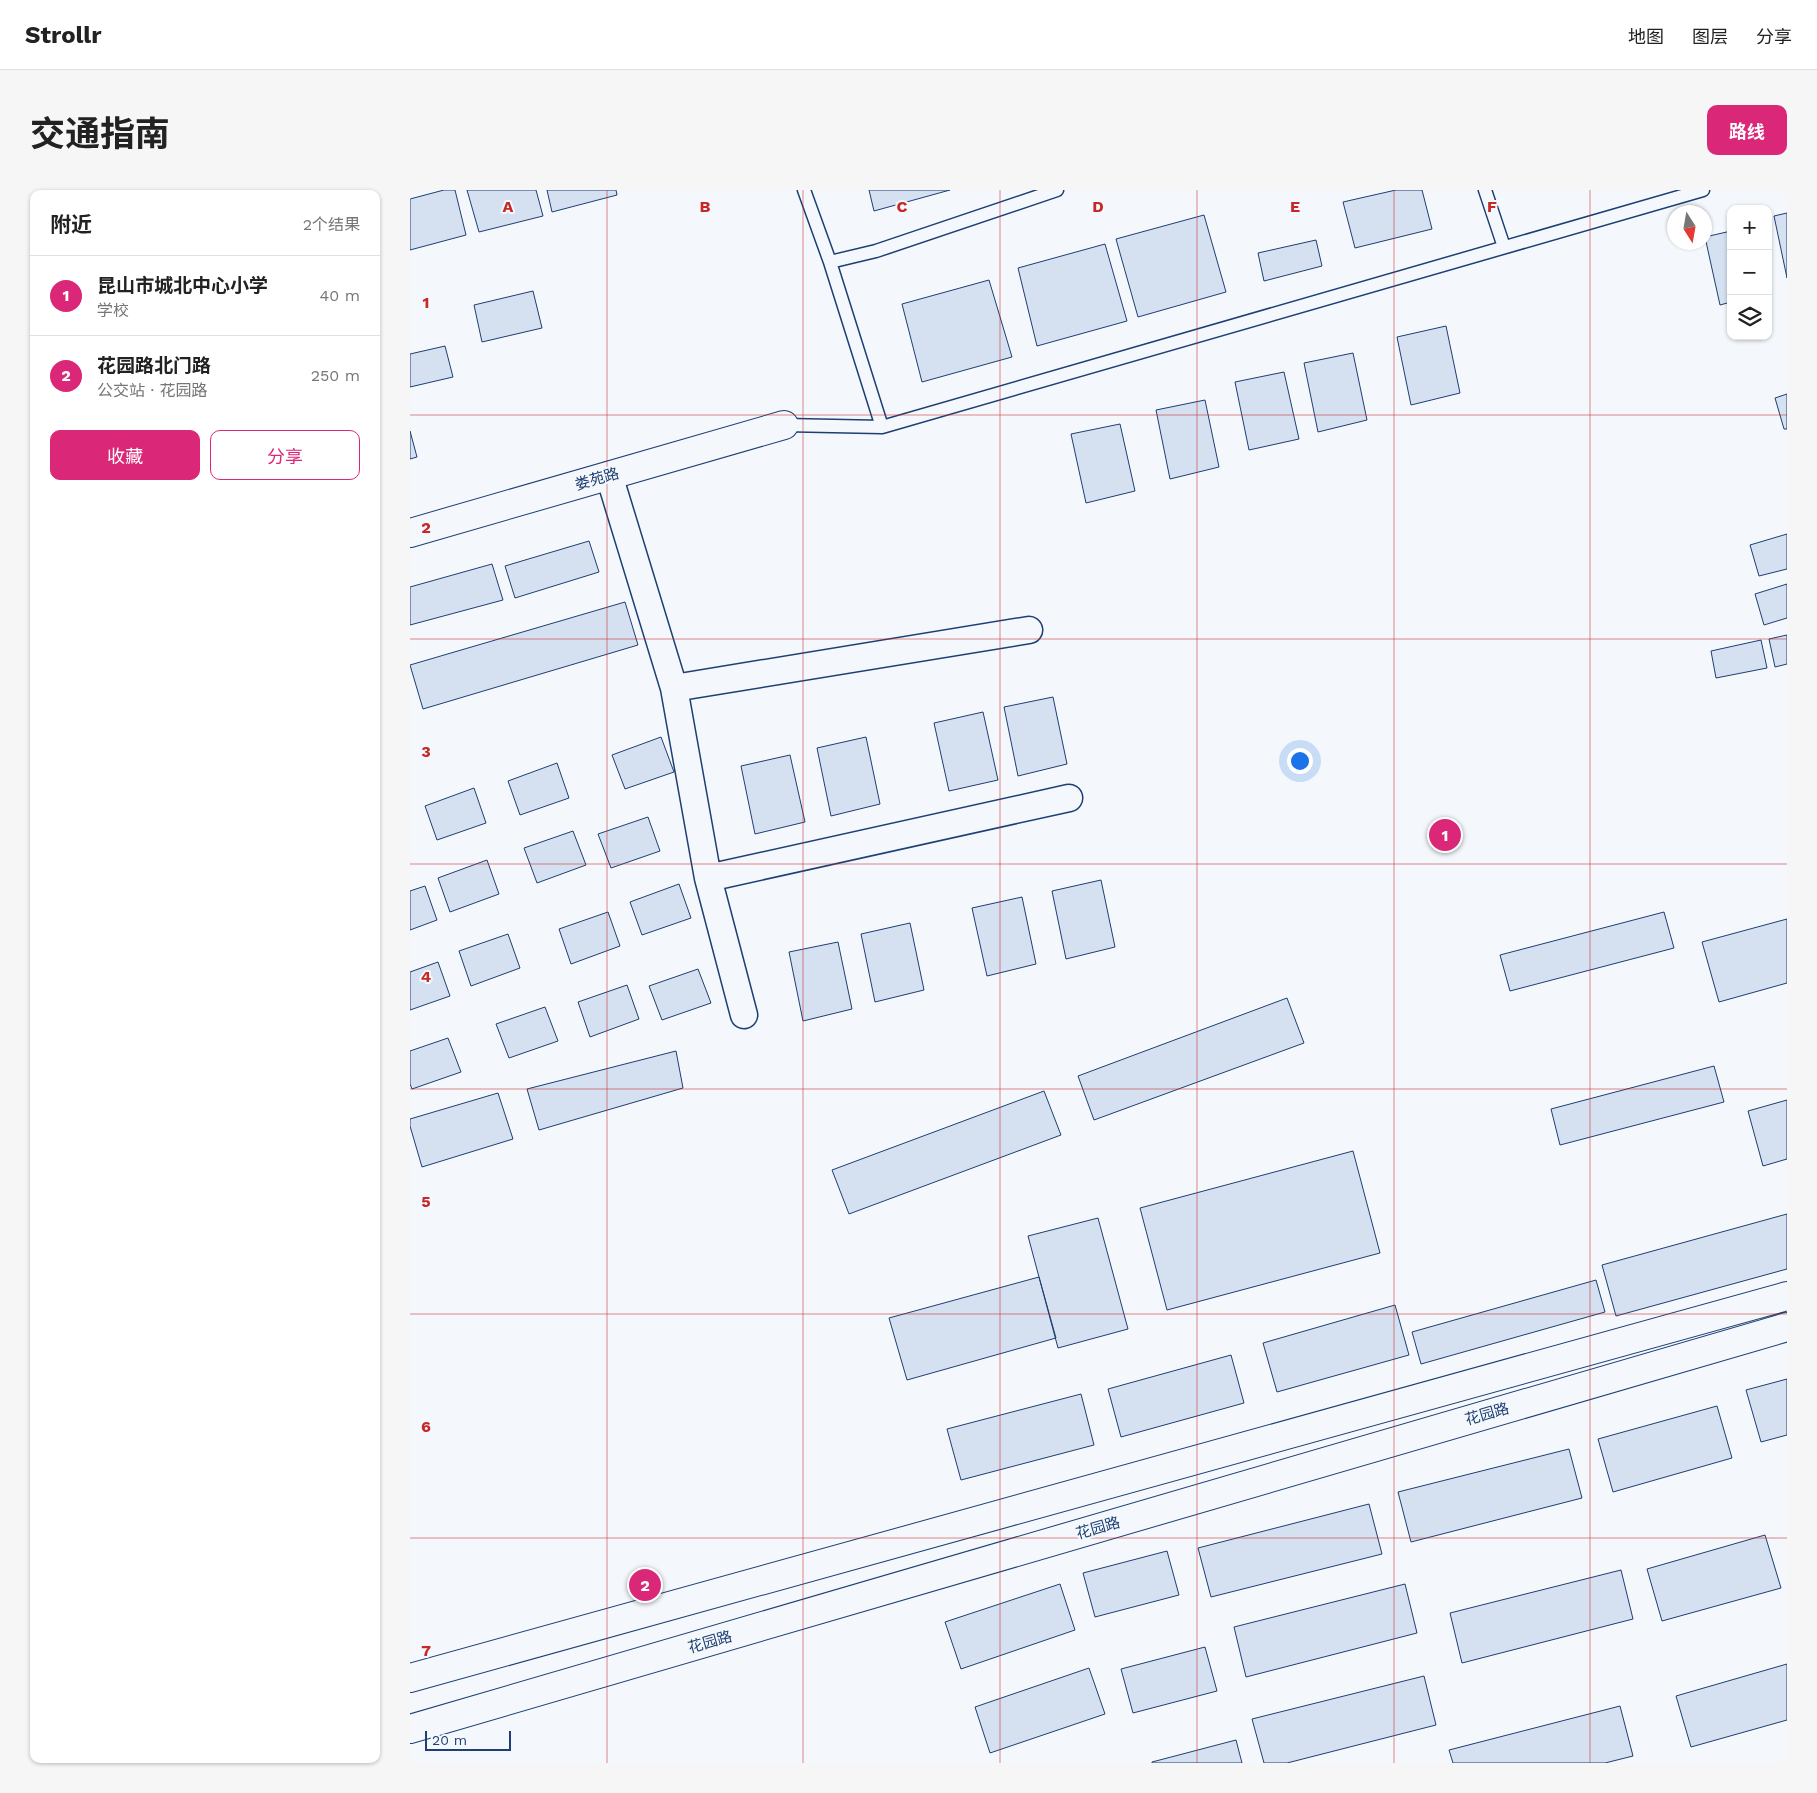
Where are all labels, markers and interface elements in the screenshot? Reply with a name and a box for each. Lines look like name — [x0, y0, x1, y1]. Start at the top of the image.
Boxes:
text: Strollr — [25, 21, 102, 49]
text: 地图 — [1628, 26, 1664, 47]
text: 图层 — [1692, 26, 1728, 47]
text: 分享 — [1756, 26, 1792, 47]
button: 路线 — [1707, 105, 1787, 155]
text: 交通指南 — [30, 113, 170, 155]
text: A — [503, 197, 514, 216]
text: B — [700, 197, 711, 216]
text: C — [897, 197, 908, 216]
text: D — [1092, 197, 1104, 216]
text: E — [1290, 197, 1300, 216]
text: F — [1487, 197, 1497, 216]
north arrow — [1667, 205, 1712, 250]
map controls — [1727, 205, 1772, 340]
button: + — [1727, 205, 1772, 250]
text: 附近 — [50, 212, 92, 237]
text: 2个结果 — [303, 215, 360, 234]
button: − — [1727, 250, 1772, 295]
text: 昆山市城北中心小学 — [97, 274, 268, 297]
text: 1 — [63, 286, 69, 305]
text: 40 m — [320, 286, 360, 305]
text: 1 — [423, 293, 429, 312]
button: layers — [1727, 295, 1772, 340]
text: 学校 — [97, 301, 129, 320]
text: 花园路北门路 — [97, 354, 211, 377]
text: 2 — [61, 366, 71, 385]
text: 250 m — [311, 366, 360, 385]
text: 公交站 · 花园路 — [97, 381, 208, 400]
button: 收藏 — [50, 430, 200, 480]
button: 分享 — [210, 430, 360, 480]
street label: 娄苑路 — [573, 464, 621, 494]
text: 2 — [421, 518, 431, 537]
text: 3 — [421, 742, 431, 761]
your location — [1287, 748, 1313, 774]
pin: 1 — [1429, 816, 1461, 854]
text: 4 — [421, 967, 431, 986]
text: 5 — [421, 1192, 431, 1211]
street label: 花园路 — [1463, 1399, 1511, 1429]
text: 6 — [421, 1417, 431, 1436]
street label: 花园路 — [1074, 1513, 1122, 1543]
pin: 2 — [629, 1566, 661, 1604]
street label: 花园路 — [686, 1627, 734, 1657]
text: 7 — [421, 1641, 431, 1660]
scale bar — [425, 1728, 511, 1751]
text: 20 m — [432, 1732, 467, 1748]

